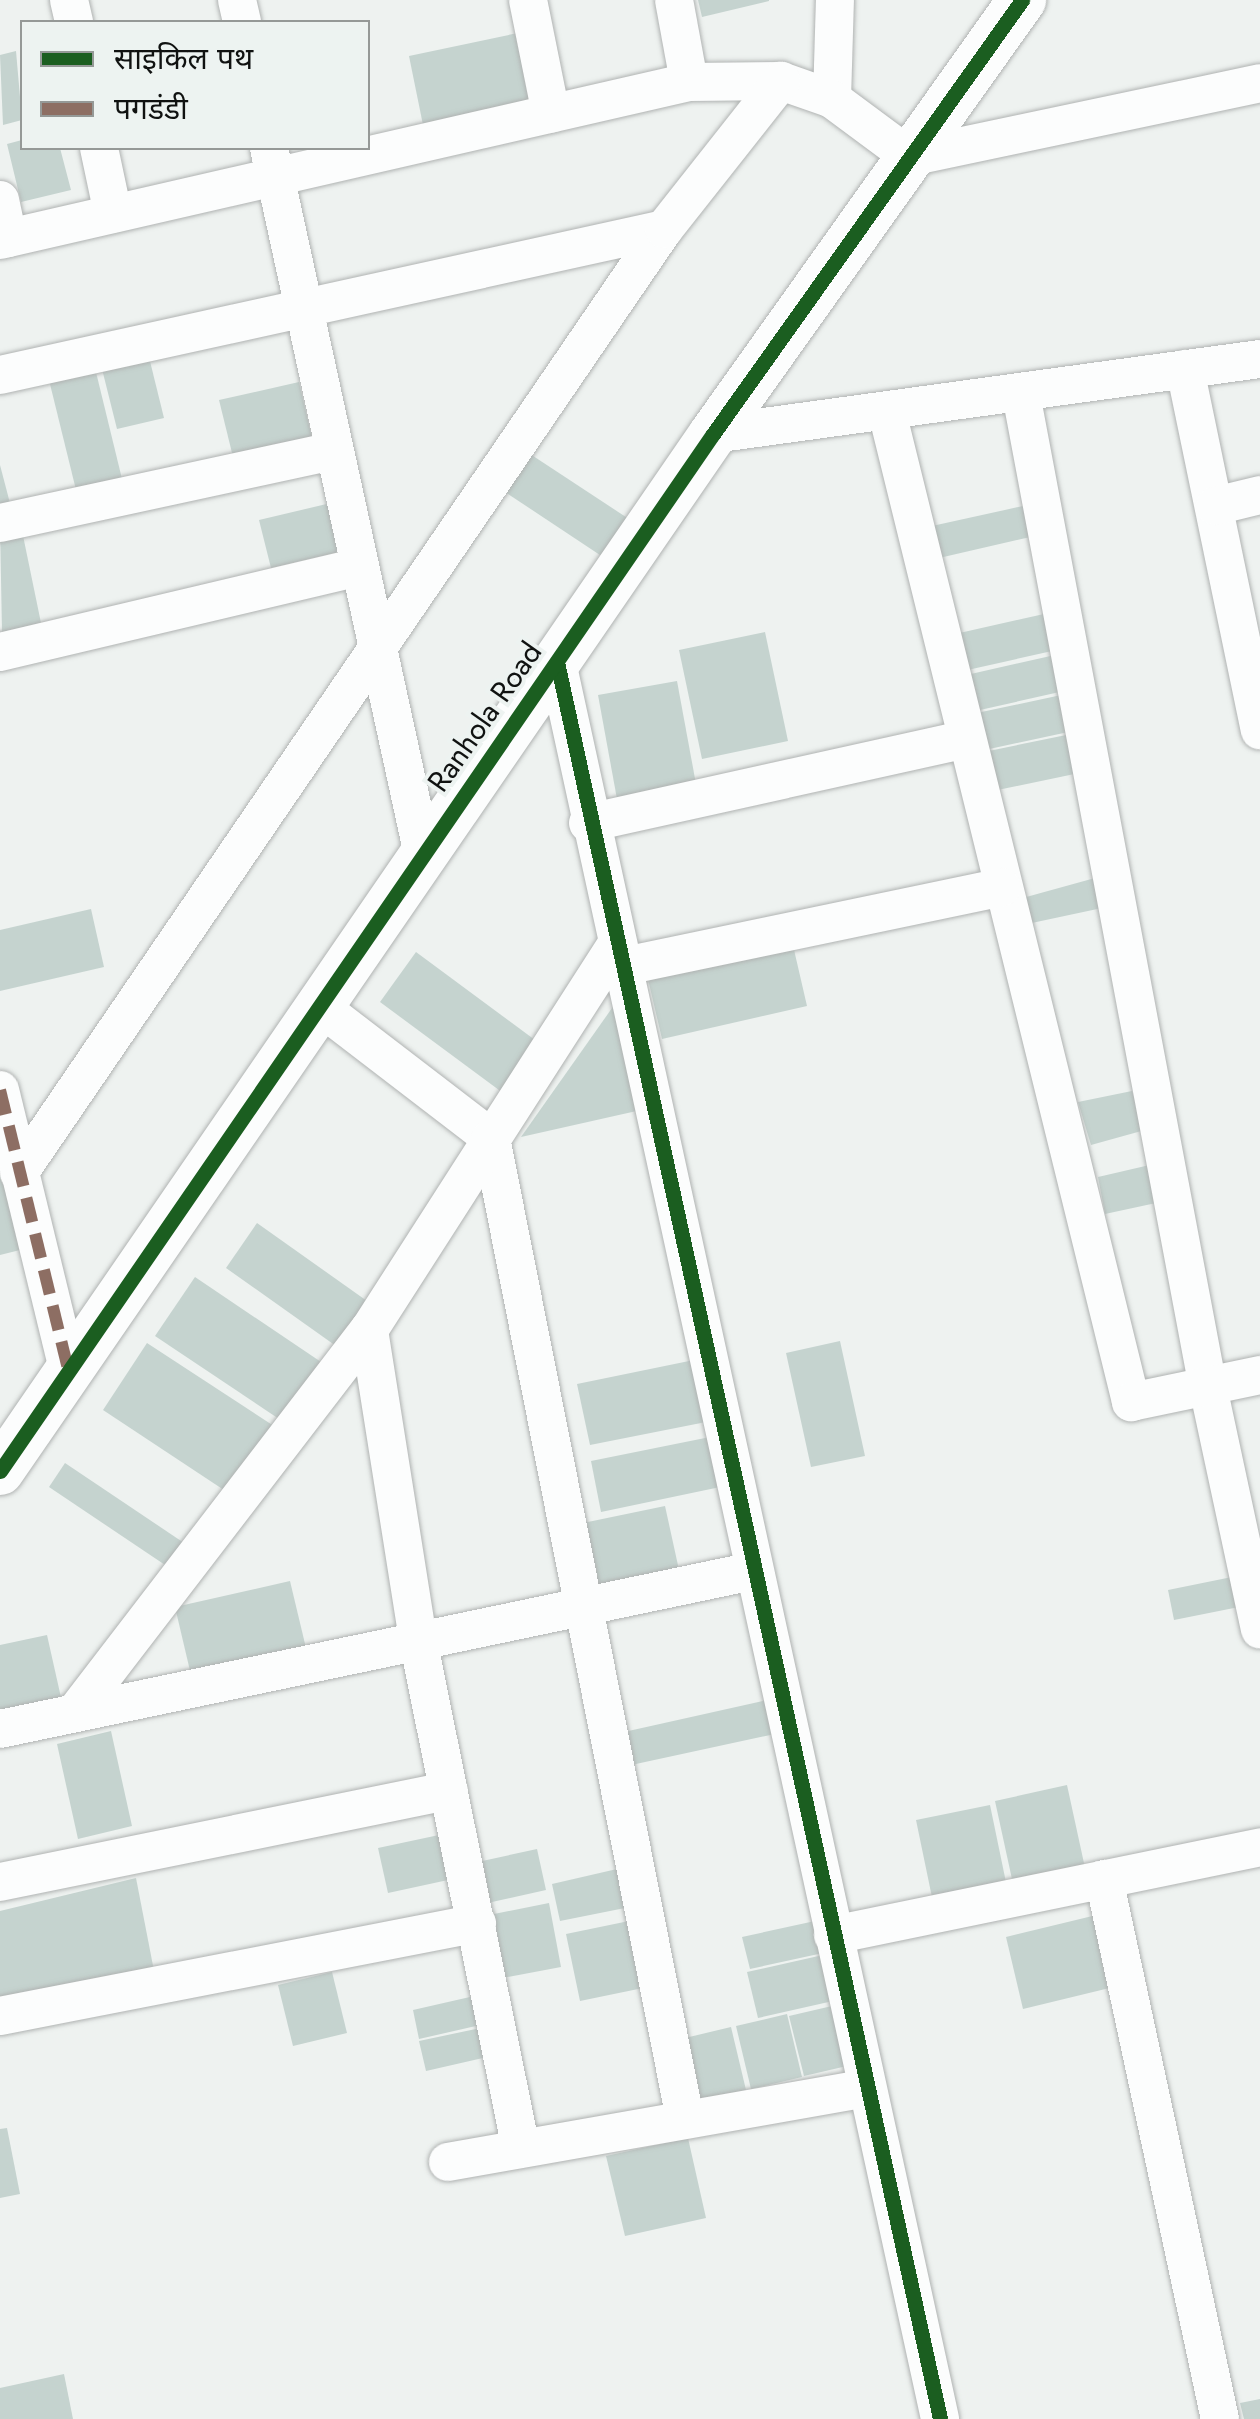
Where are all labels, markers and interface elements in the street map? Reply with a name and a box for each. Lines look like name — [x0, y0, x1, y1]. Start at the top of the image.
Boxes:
legend — [20, 20, 370, 150]
text: साइकिल पथ — [114, 37, 253, 80]
text: पगडंडी — [114, 87, 188, 130]
street label: Ranhola Road — [420, 635, 550, 799]

